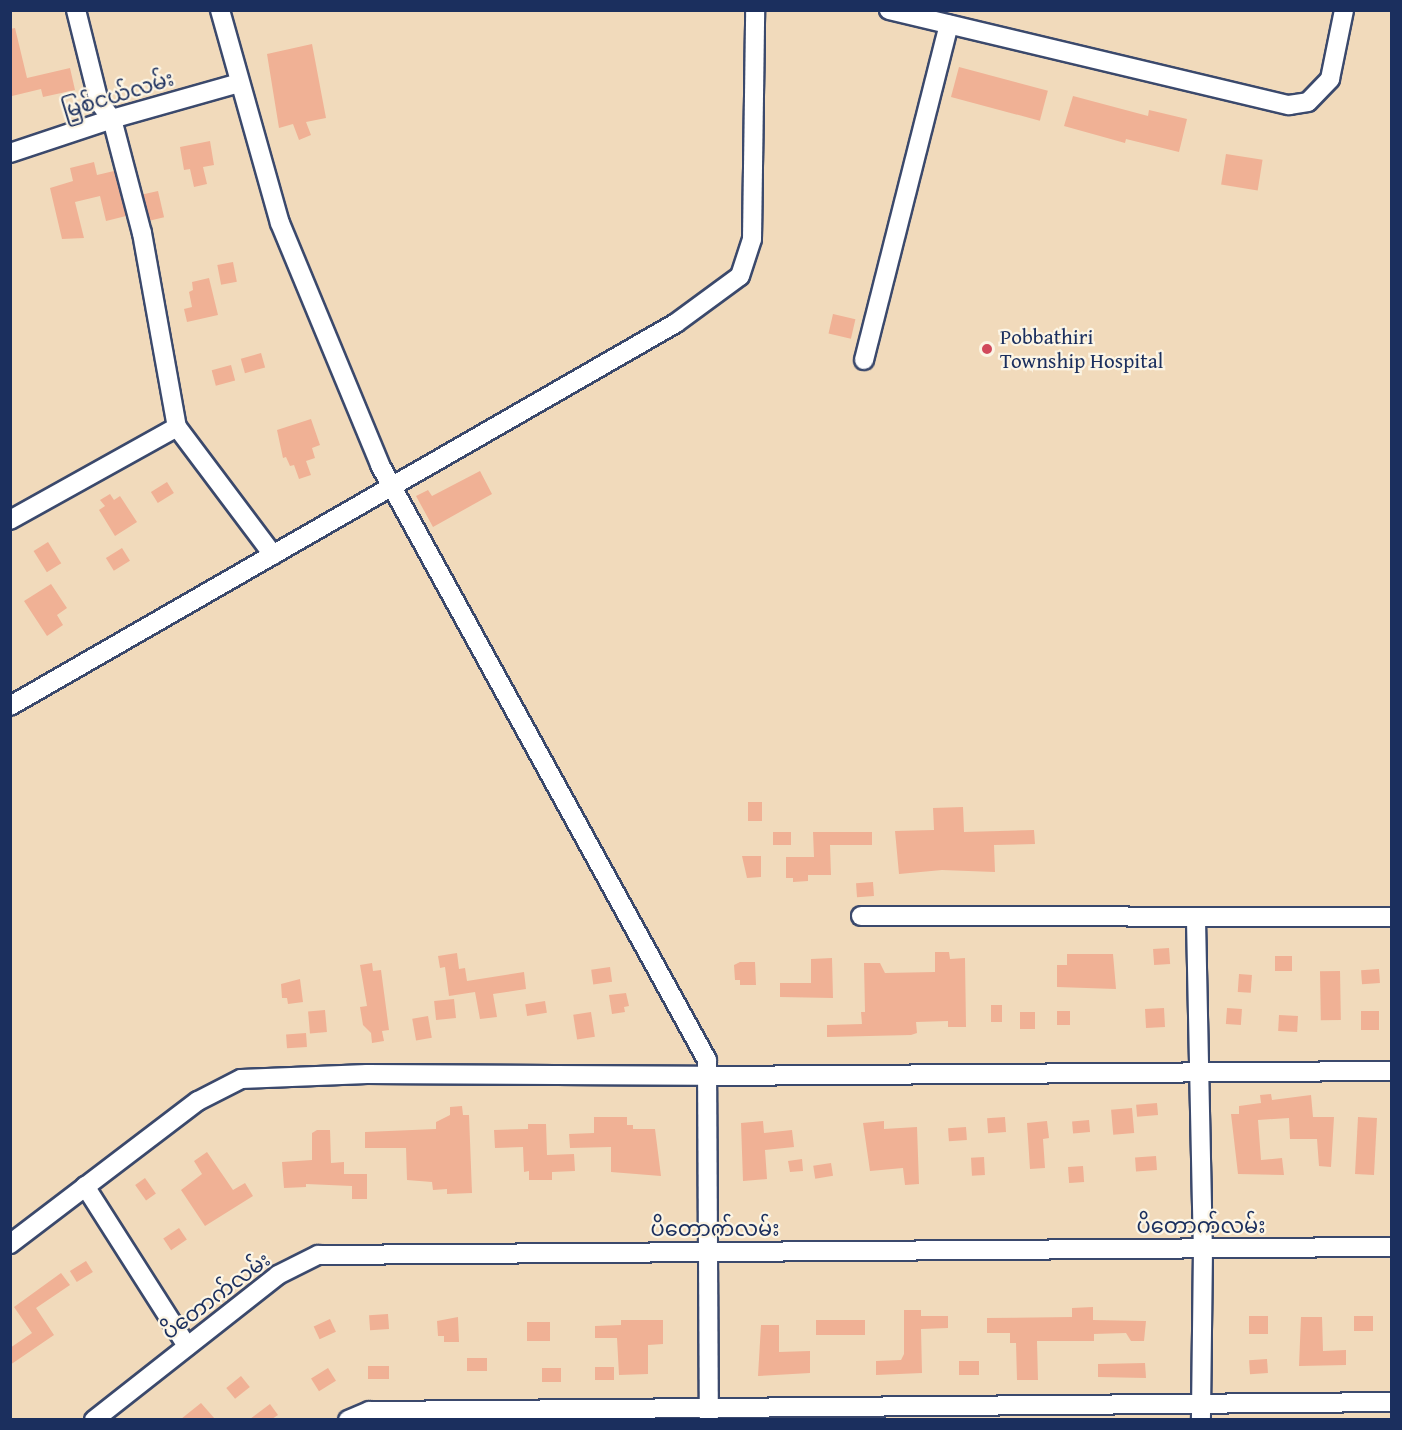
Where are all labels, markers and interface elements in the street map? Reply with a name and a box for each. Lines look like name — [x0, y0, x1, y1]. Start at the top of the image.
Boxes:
street label: မြစ်ငယ်လမ်း — [59, 66, 177, 124]
place label: Pobbathiri Township Hospital — [1000, 324, 1163, 374]
marker: Pobbathiri Township Hospital — [978, 340, 996, 358]
street label: ပိတောက်လမ်း — [1136, 1213, 1266, 1239]
street label: ပိတောက်လမ်း — [650, 1216, 780, 1242]
street label: ပိတောက်လမ်း — [157, 1247, 275, 1345]

